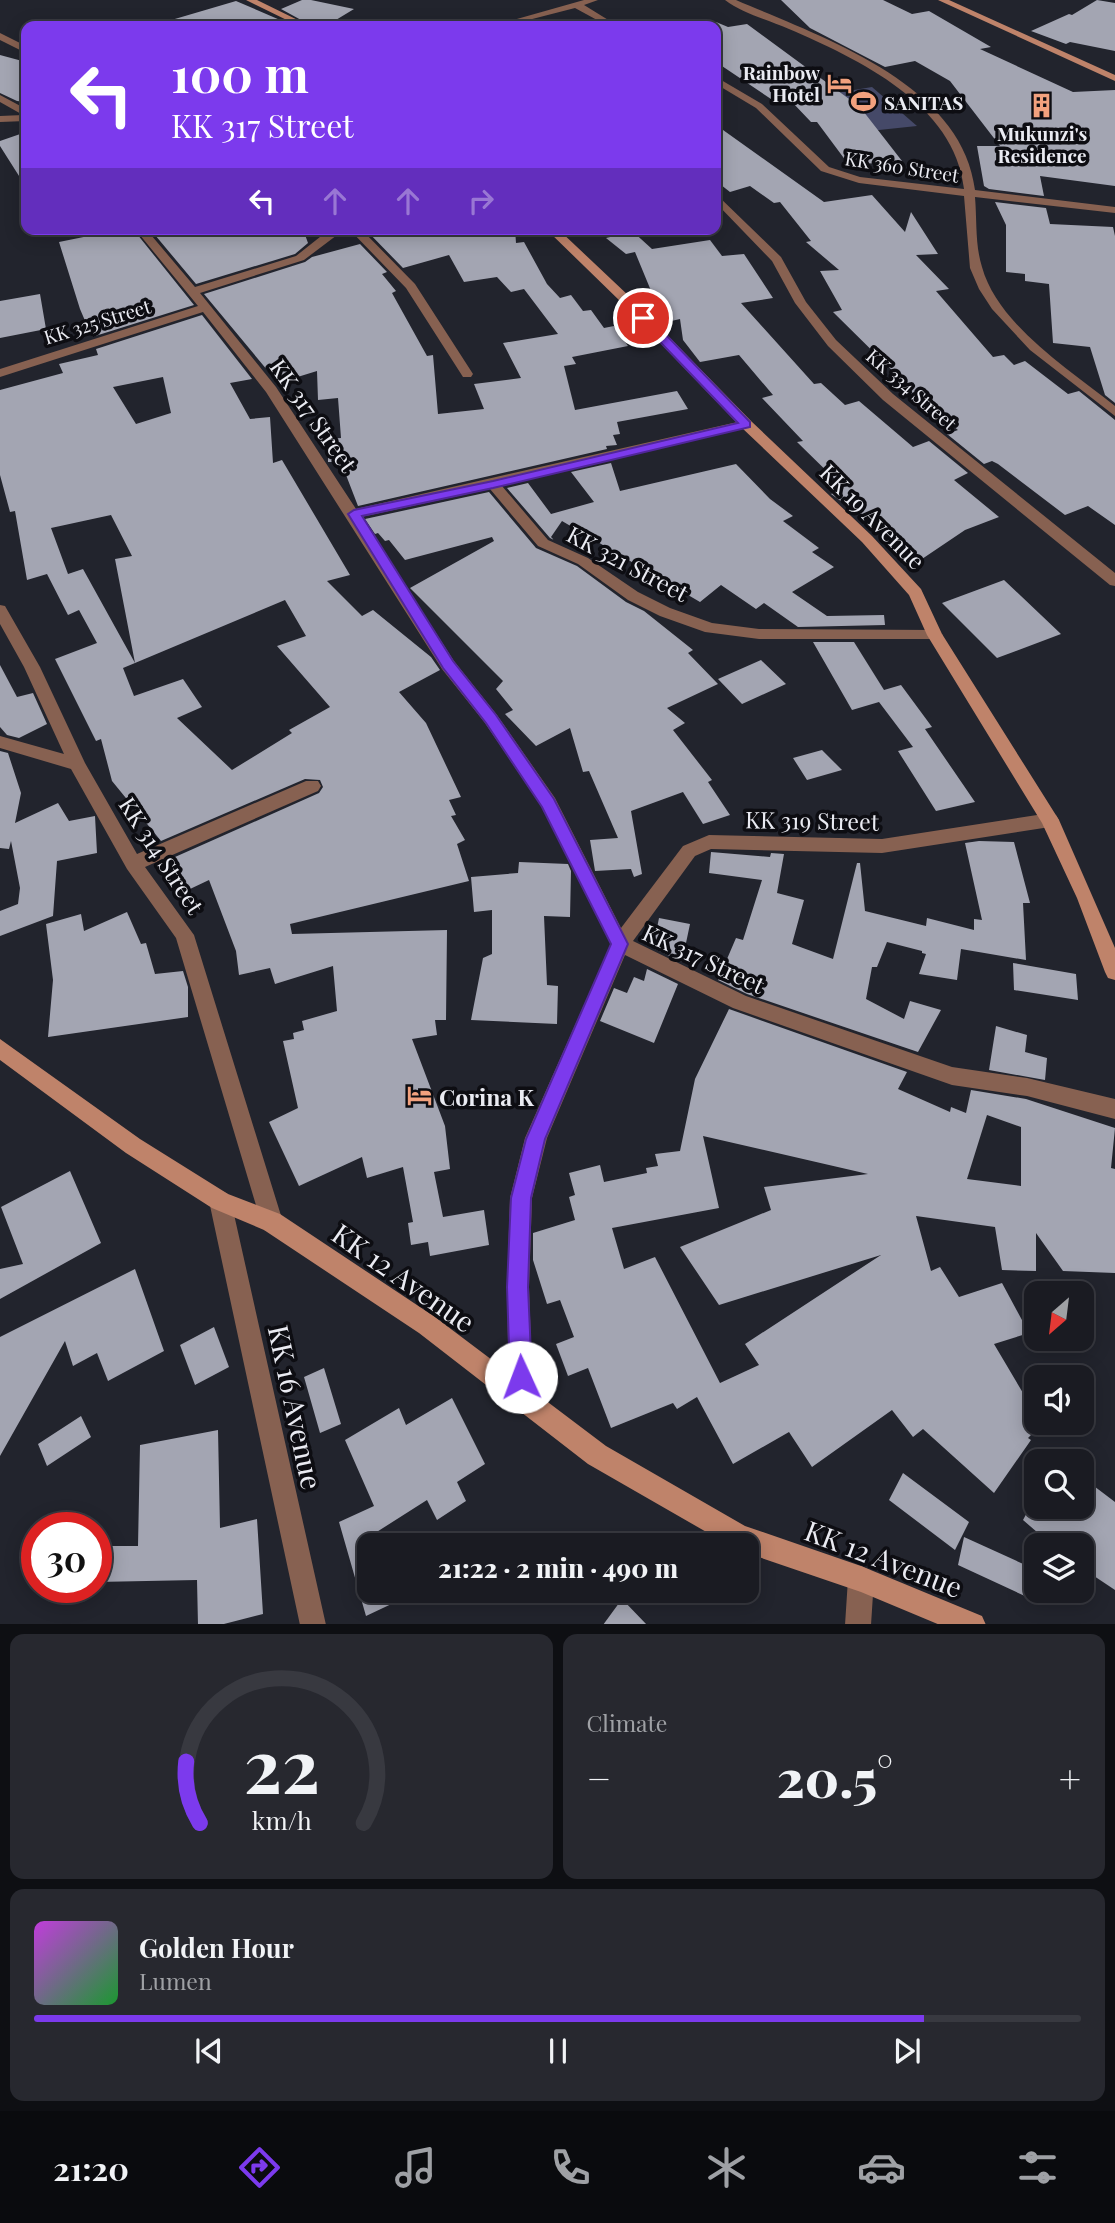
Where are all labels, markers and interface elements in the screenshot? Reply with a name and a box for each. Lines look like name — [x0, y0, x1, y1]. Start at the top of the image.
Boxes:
text: 100 m — [171, 40, 309, 105]
icon: left — [56, 49, 147, 140]
place label: Rainbow Hotel — [743, 59, 820, 107]
hotel icon: Rainbow Hotel — [826, 69, 854, 97]
sports icon: SANITAS — [850, 88, 878, 116]
place label: SANITAS — [884, 89, 963, 115]
building icon: Mukunzi's Residence — [1028, 91, 1056, 119]
text: KK 317 Street — [171, 103, 354, 146]
place label: Mukunzi's Residence — [997, 120, 1088, 168]
street label: KK 360 Street — [843, 144, 961, 188]
icon: left — [243, 182, 281, 220]
icon: ahead — [316, 182, 354, 220]
icon: ahead — [389, 182, 427, 220]
icon: right — [462, 182, 500, 220]
pin — [613, 288, 673, 348]
street label: KK 325 Street — [40, 292, 154, 350]
icon: arrive — [624, 299, 662, 337]
street label: KK 334 Street — [861, 342, 963, 436]
street label: KK 317 Street — [264, 352, 365, 478]
street label: KK 19 Avenue — [814, 457, 932, 575]
street label: KK 321 Street — [562, 518, 695, 608]
street label: KK 314 Street — [113, 791, 212, 920]
street label: KK 319 Street — [745, 803, 880, 837]
street label: KK 317 Street — [638, 916, 771, 1000]
place label: Corina K — [439, 1081, 534, 1112]
hotel icon: Corina K — [405, 1082, 433, 1110]
street label: KK 12 Avenue — [325, 1214, 483, 1340]
north arrow — [1024, 1281, 1094, 1351]
map controls — [1024, 1281, 1094, 1603]
street label: KK 16 Avenue — [261, 1322, 331, 1492]
position arrow — [484, 1340, 558, 1414]
button: sound — [1024, 1365, 1094, 1435]
button: search — [1024, 1449, 1094, 1519]
street label: KK 12 Avenue — [800, 1511, 968, 1605]
speed limit sign: 30 — [21, 1512, 112, 1603]
button: layers — [1024, 1533, 1094, 1603]
text: 21:22 · 2 min · 490 m — [438, 1550, 678, 1585]
text: Climate — [587, 1707, 667, 1738]
text: 22 — [243, 1714, 319, 1811]
text: 20.5° — [777, 1742, 893, 1811]
text: − — [587, 1752, 611, 1803]
text: + — [1059, 1752, 1081, 1803]
text: km/h — [251, 1802, 312, 1835]
text: Golden Hour — [139, 1930, 294, 1965]
text: Lumen — [139, 1965, 212, 1996]
icon: previous — [190, 2032, 228, 2070]
icon: pause — [539, 2032, 577, 2070]
icon: next — [888, 2032, 926, 2070]
icon: directions — [235, 2143, 284, 2192]
icon: music — [391, 2143, 440, 2192]
icon: phone — [546, 2143, 595, 2192]
icon: climate — [702, 2143, 751, 2192]
icon: car — [857, 2143, 906, 2192]
icon: filters — [1013, 2143, 1062, 2192]
text: 21:20 — [53, 2146, 129, 2189]

